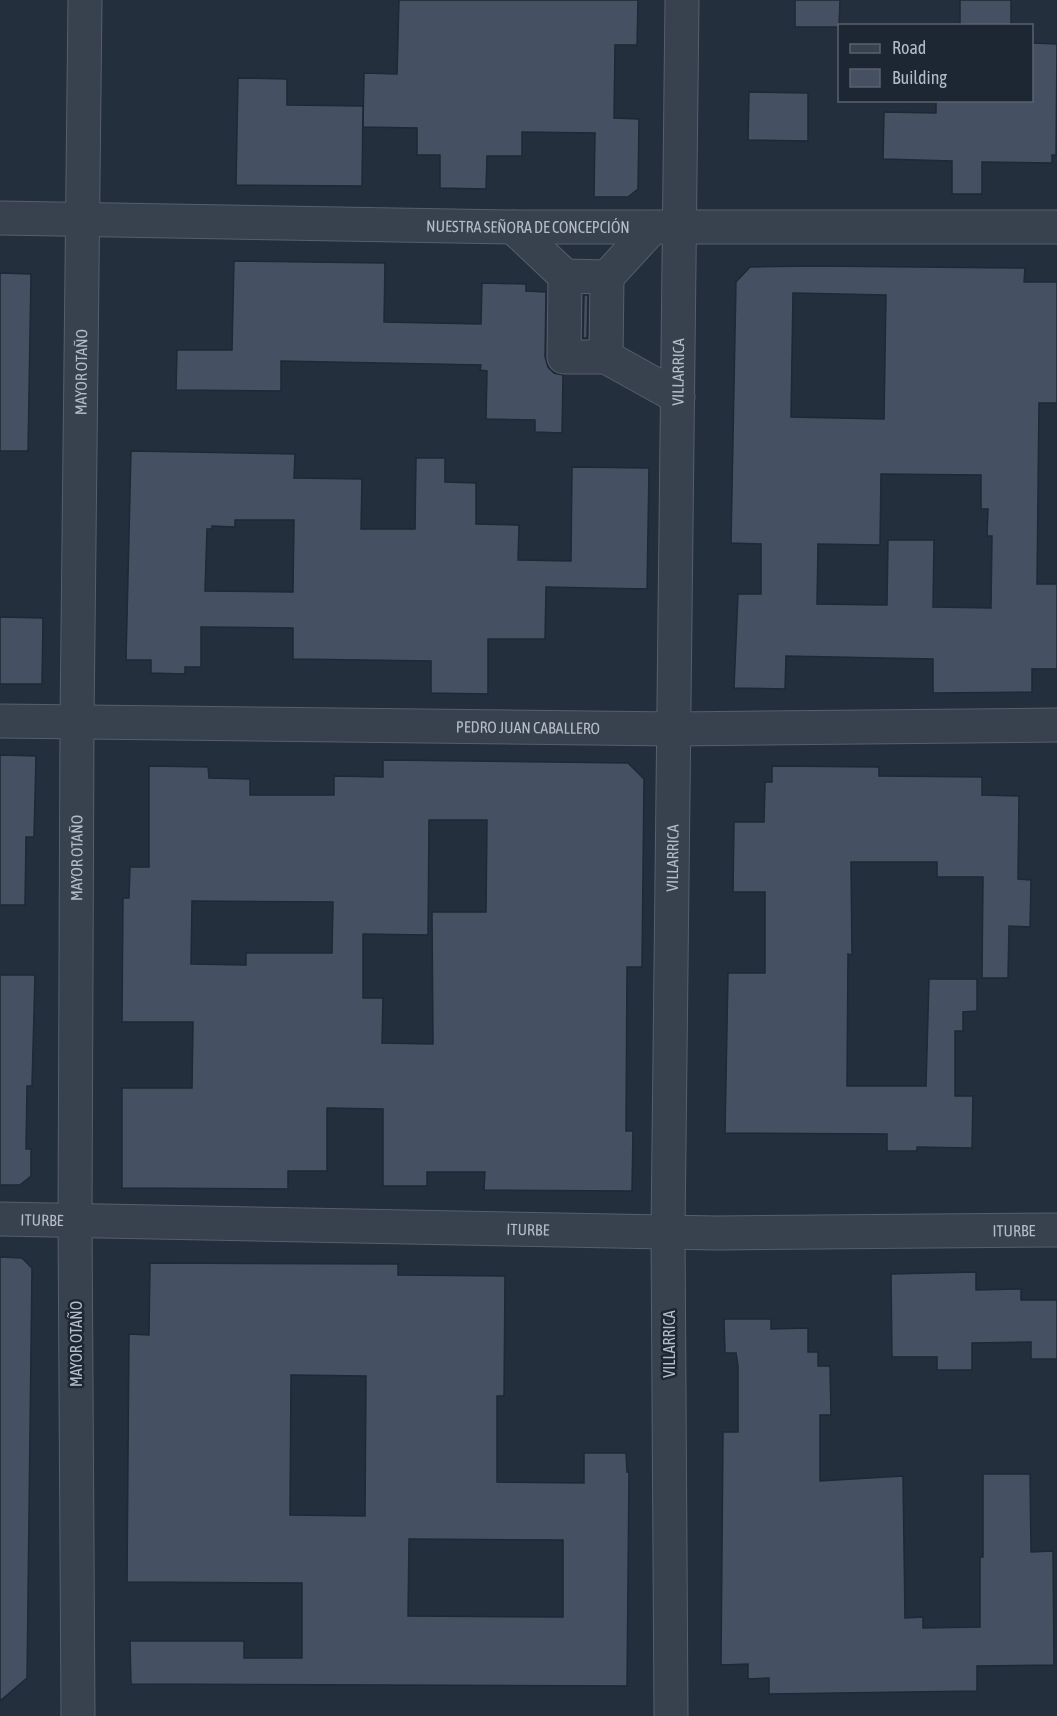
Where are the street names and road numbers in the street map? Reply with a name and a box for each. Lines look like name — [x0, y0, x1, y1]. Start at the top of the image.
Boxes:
street label: NUESTRA SEÑORA DE CONCEPCIÓN — [426, 216, 630, 236]
street label: MAYOR OTAÑO — [71, 329, 90, 415]
street label: VILLARRICA — [668, 338, 687, 406]
street label: PEDRO JUAN CABALLERO — [456, 717, 600, 737]
street label: MAYOR OTAÑO — [67, 815, 86, 901]
street label: VILLARRICA — [663, 824, 682, 892]
street label: ITURBE — [20, 1210, 64, 1229]
street label: ITURBE — [506, 1220, 550, 1239]
street label: ITURBE — [992, 1221, 1036, 1240]
street label: MAYOR OTAÑO — [67, 1301, 85, 1387]
street label: VILLARRICA — [660, 1310, 678, 1378]

